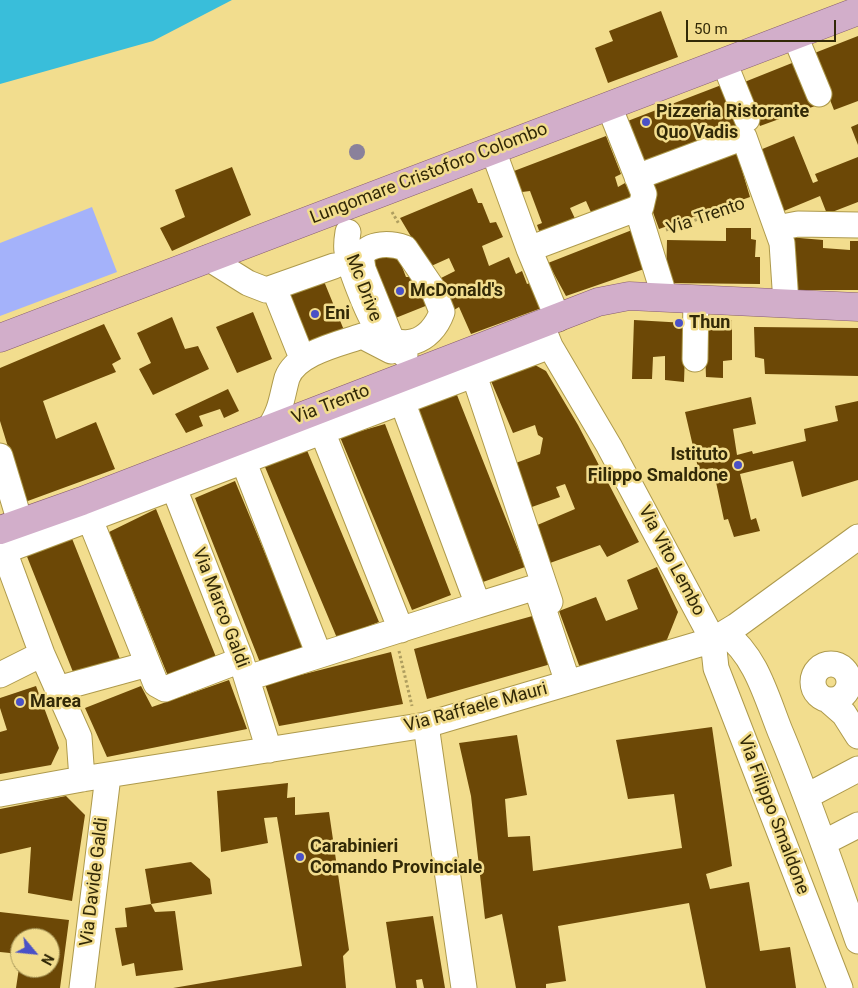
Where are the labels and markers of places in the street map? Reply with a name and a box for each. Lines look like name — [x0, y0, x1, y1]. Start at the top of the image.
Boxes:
place label: Pizzeria Ristorante Quo Vadis — [656, 101, 809, 144]
marker: Pizzeria Ristorante Quo Vadis — [640, 116, 652, 128]
place label: McDonald's — [410, 280, 503, 302]
marker: McDonald's — [394, 285, 406, 297]
place label: Eni — [325, 303, 350, 325]
marker: Eni — [309, 308, 321, 320]
place label: Thun — [689, 312, 730, 334]
marker: Thun — [673, 317, 685, 329]
place label: Istituto Filippo Smaldone — [588, 444, 728, 486]
marker: Istituto Filippo Smaldone — [732, 459, 744, 471]
place label: Marea — [30, 691, 81, 713]
marker: Marea — [14, 696, 26, 708]
place label: Carabinieri Comando Provinciale — [310, 836, 482, 879]
marker: Carabinieri Comando Provinciale — [294, 851, 306, 863]

